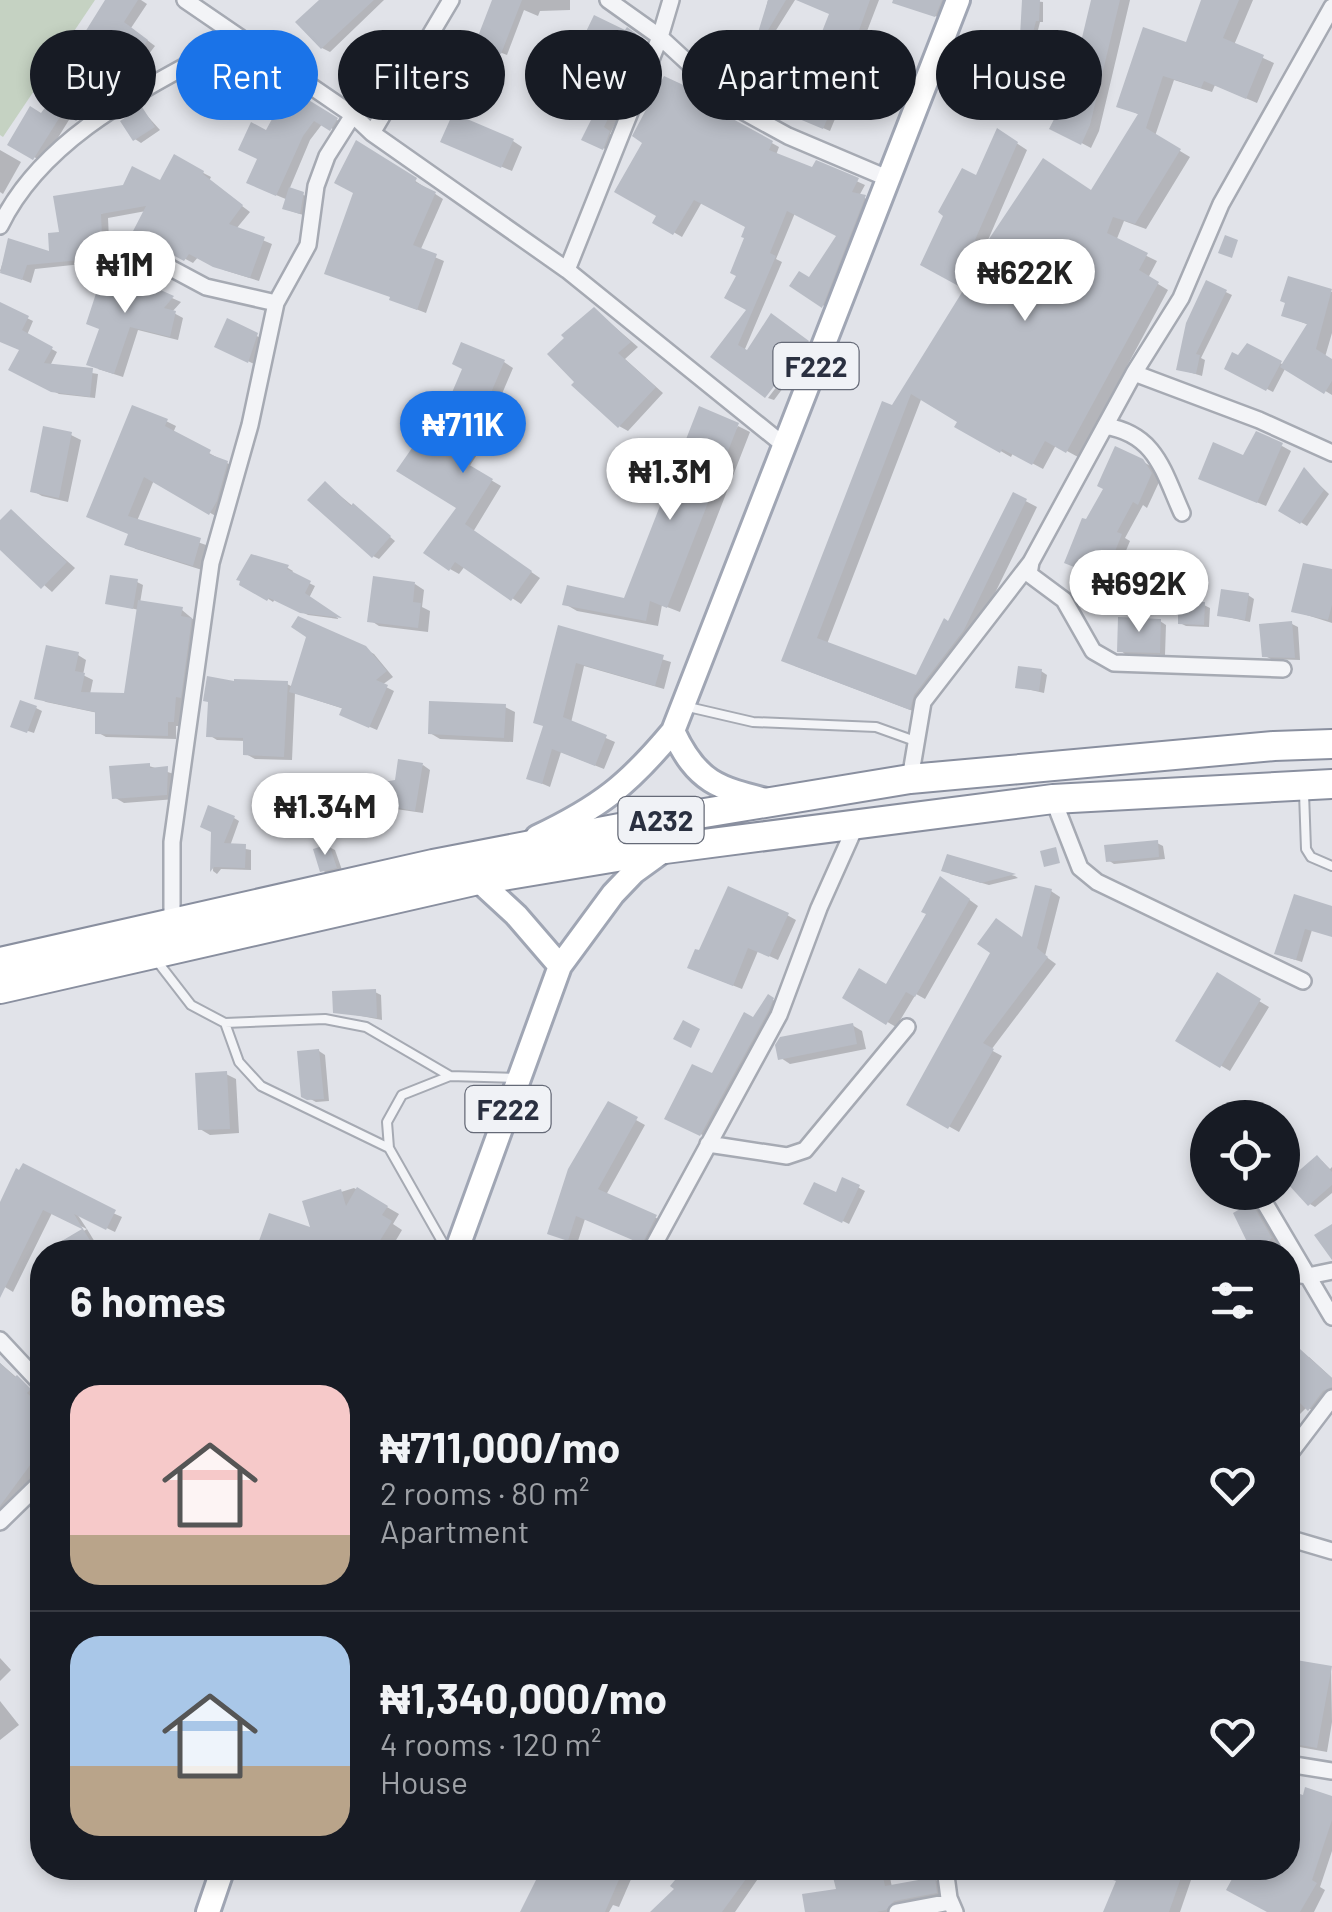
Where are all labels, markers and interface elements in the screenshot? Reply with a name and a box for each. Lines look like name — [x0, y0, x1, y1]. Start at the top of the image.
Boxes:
chip: Buy — [30, 30, 156, 120]
chip: Rent — [176, 30, 318, 120]
chip: Filters — [338, 30, 505, 120]
chip: New — [525, 30, 662, 120]
chip: Apartment — [682, 30, 916, 120]
chip: House — [936, 30, 1102, 120]
pin: ₦1M — [77, 231, 173, 316]
pin: ₦622K — [955, 239, 1095, 324]
text: ₦1M — [96, 244, 154, 282]
text: ₦622K — [977, 252, 1073, 290]
road number: F222 — [774, 343, 858, 389]
pin: ₦711K — [393, 391, 533, 476]
text: ₦711K — [422, 404, 504, 442]
pin: ₦1.3M — [600, 438, 740, 523]
text: ₦1.3M — [628, 451, 712, 489]
pin: ₦692K — [1069, 550, 1209, 635]
text: ₦692K — [1091, 563, 1187, 601]
pin: ₦1.34M — [244, 773, 406, 858]
text: ₦1.34M — [274, 786, 376, 824]
road number: A232 — [618, 797, 704, 843]
road number: F222 — [466, 1086, 550, 1132]
map controls — [1190, 1100, 1300, 1210]
button: locate — [1190, 1100, 1300, 1210]
icon: filters — [1205, 1273, 1260, 1328]
text: 6 homes — [70, 1275, 226, 1325]
text: ₦711,000/mo — [380, 1421, 620, 1471]
icon: home — [150, 1425, 270, 1545]
icon: heart — [1205, 1458, 1260, 1513]
text: 2 rooms · 80 m² — [380, 1473, 589, 1511]
text: Apartment — [380, 1511, 529, 1549]
text: ₦1,340,000/mo — [380, 1672, 667, 1722]
icon: home — [150, 1676, 270, 1796]
icon: heart — [1205, 1709, 1260, 1764]
text: 4 rooms · 120 m² — [380, 1724, 602, 1762]
text: House — [380, 1762, 468, 1800]

